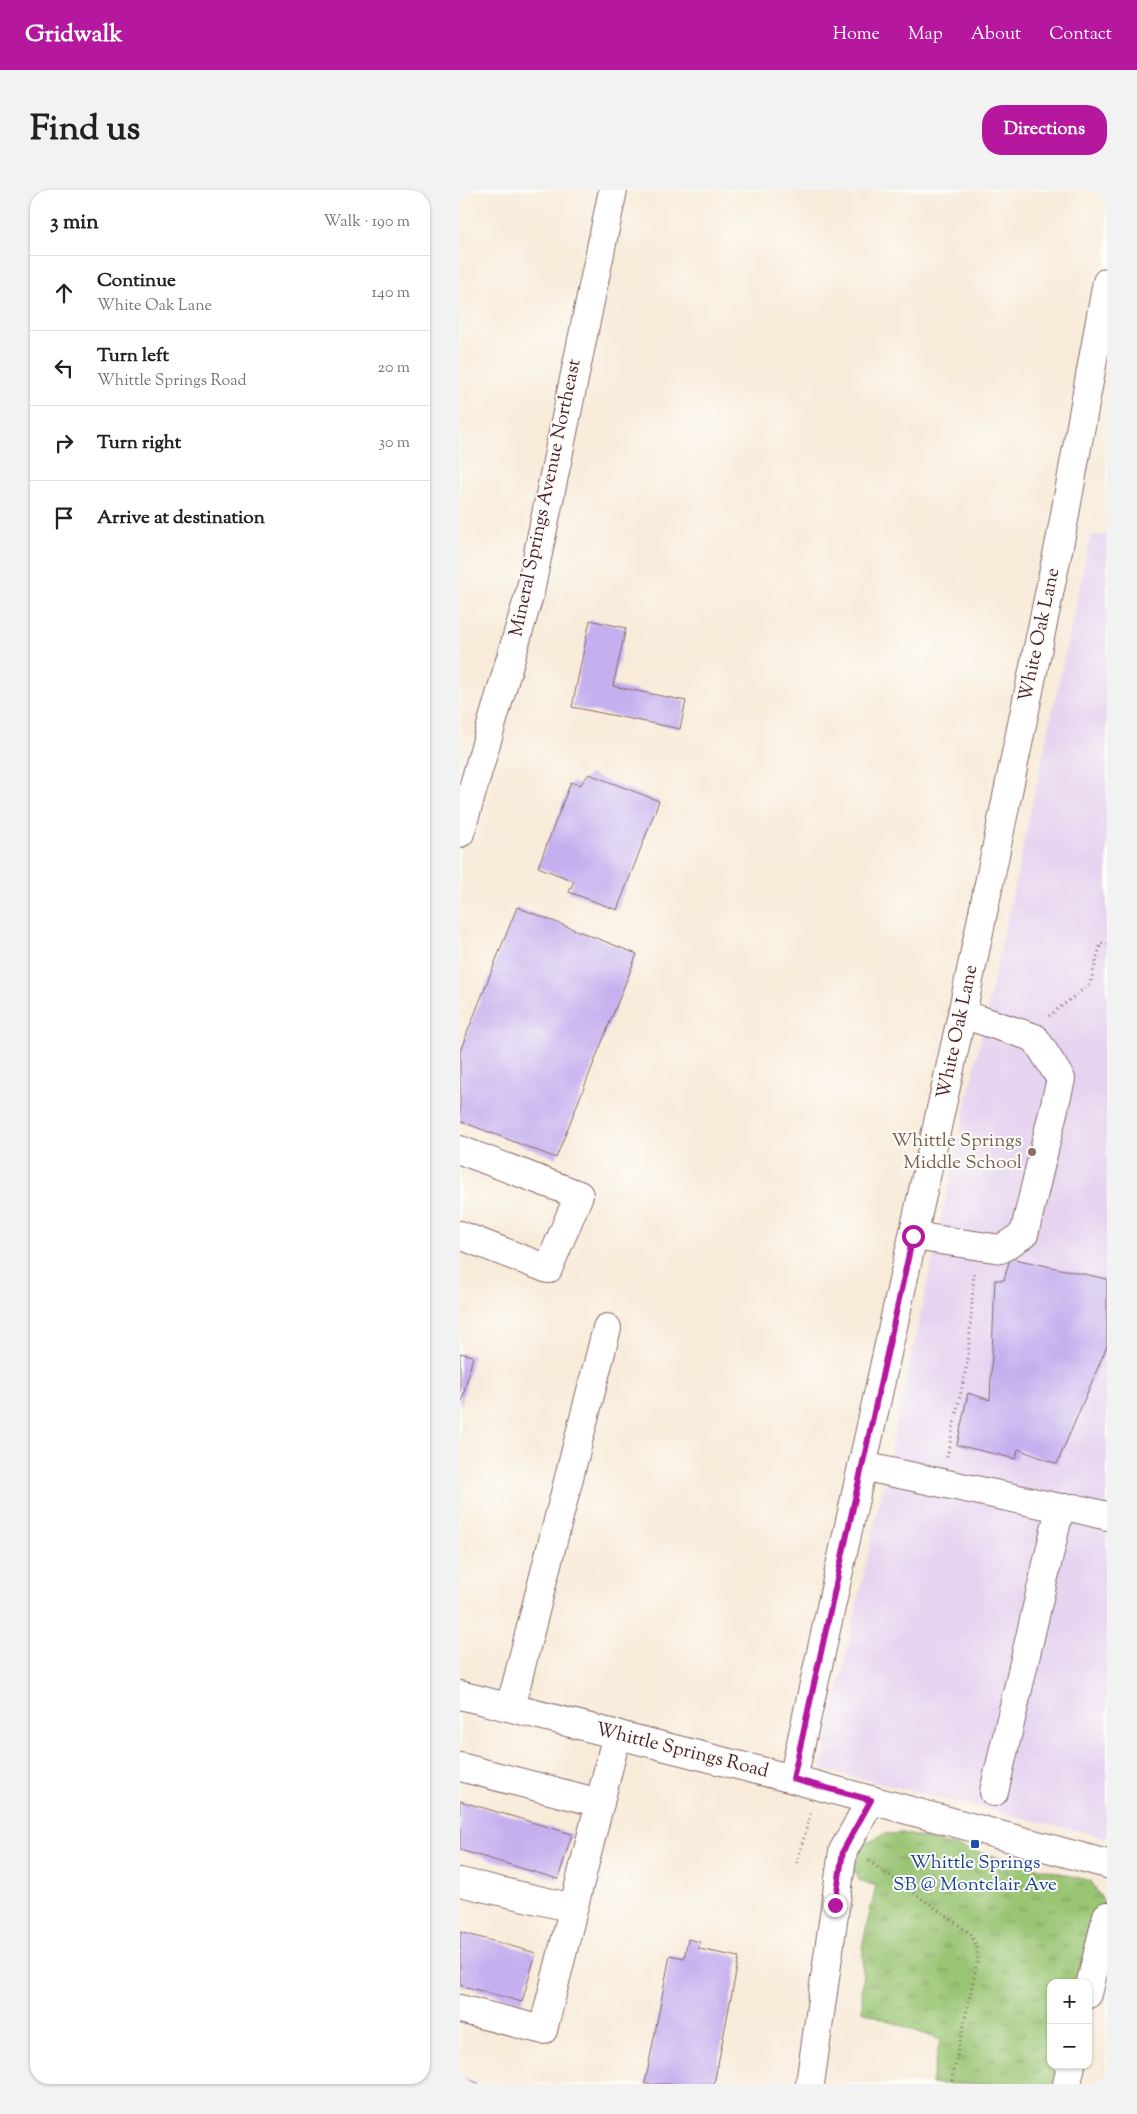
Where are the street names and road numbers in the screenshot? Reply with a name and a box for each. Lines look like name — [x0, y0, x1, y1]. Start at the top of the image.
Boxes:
street label: Mineral Springs Avenue Northeast — [503, 356, 589, 639]
street label: White Oak Lane — [1013, 565, 1067, 705]
street label: White Oak Lane — [931, 962, 985, 1102]
street label: Whittle Springs Road — [593, 1716, 772, 1786]

